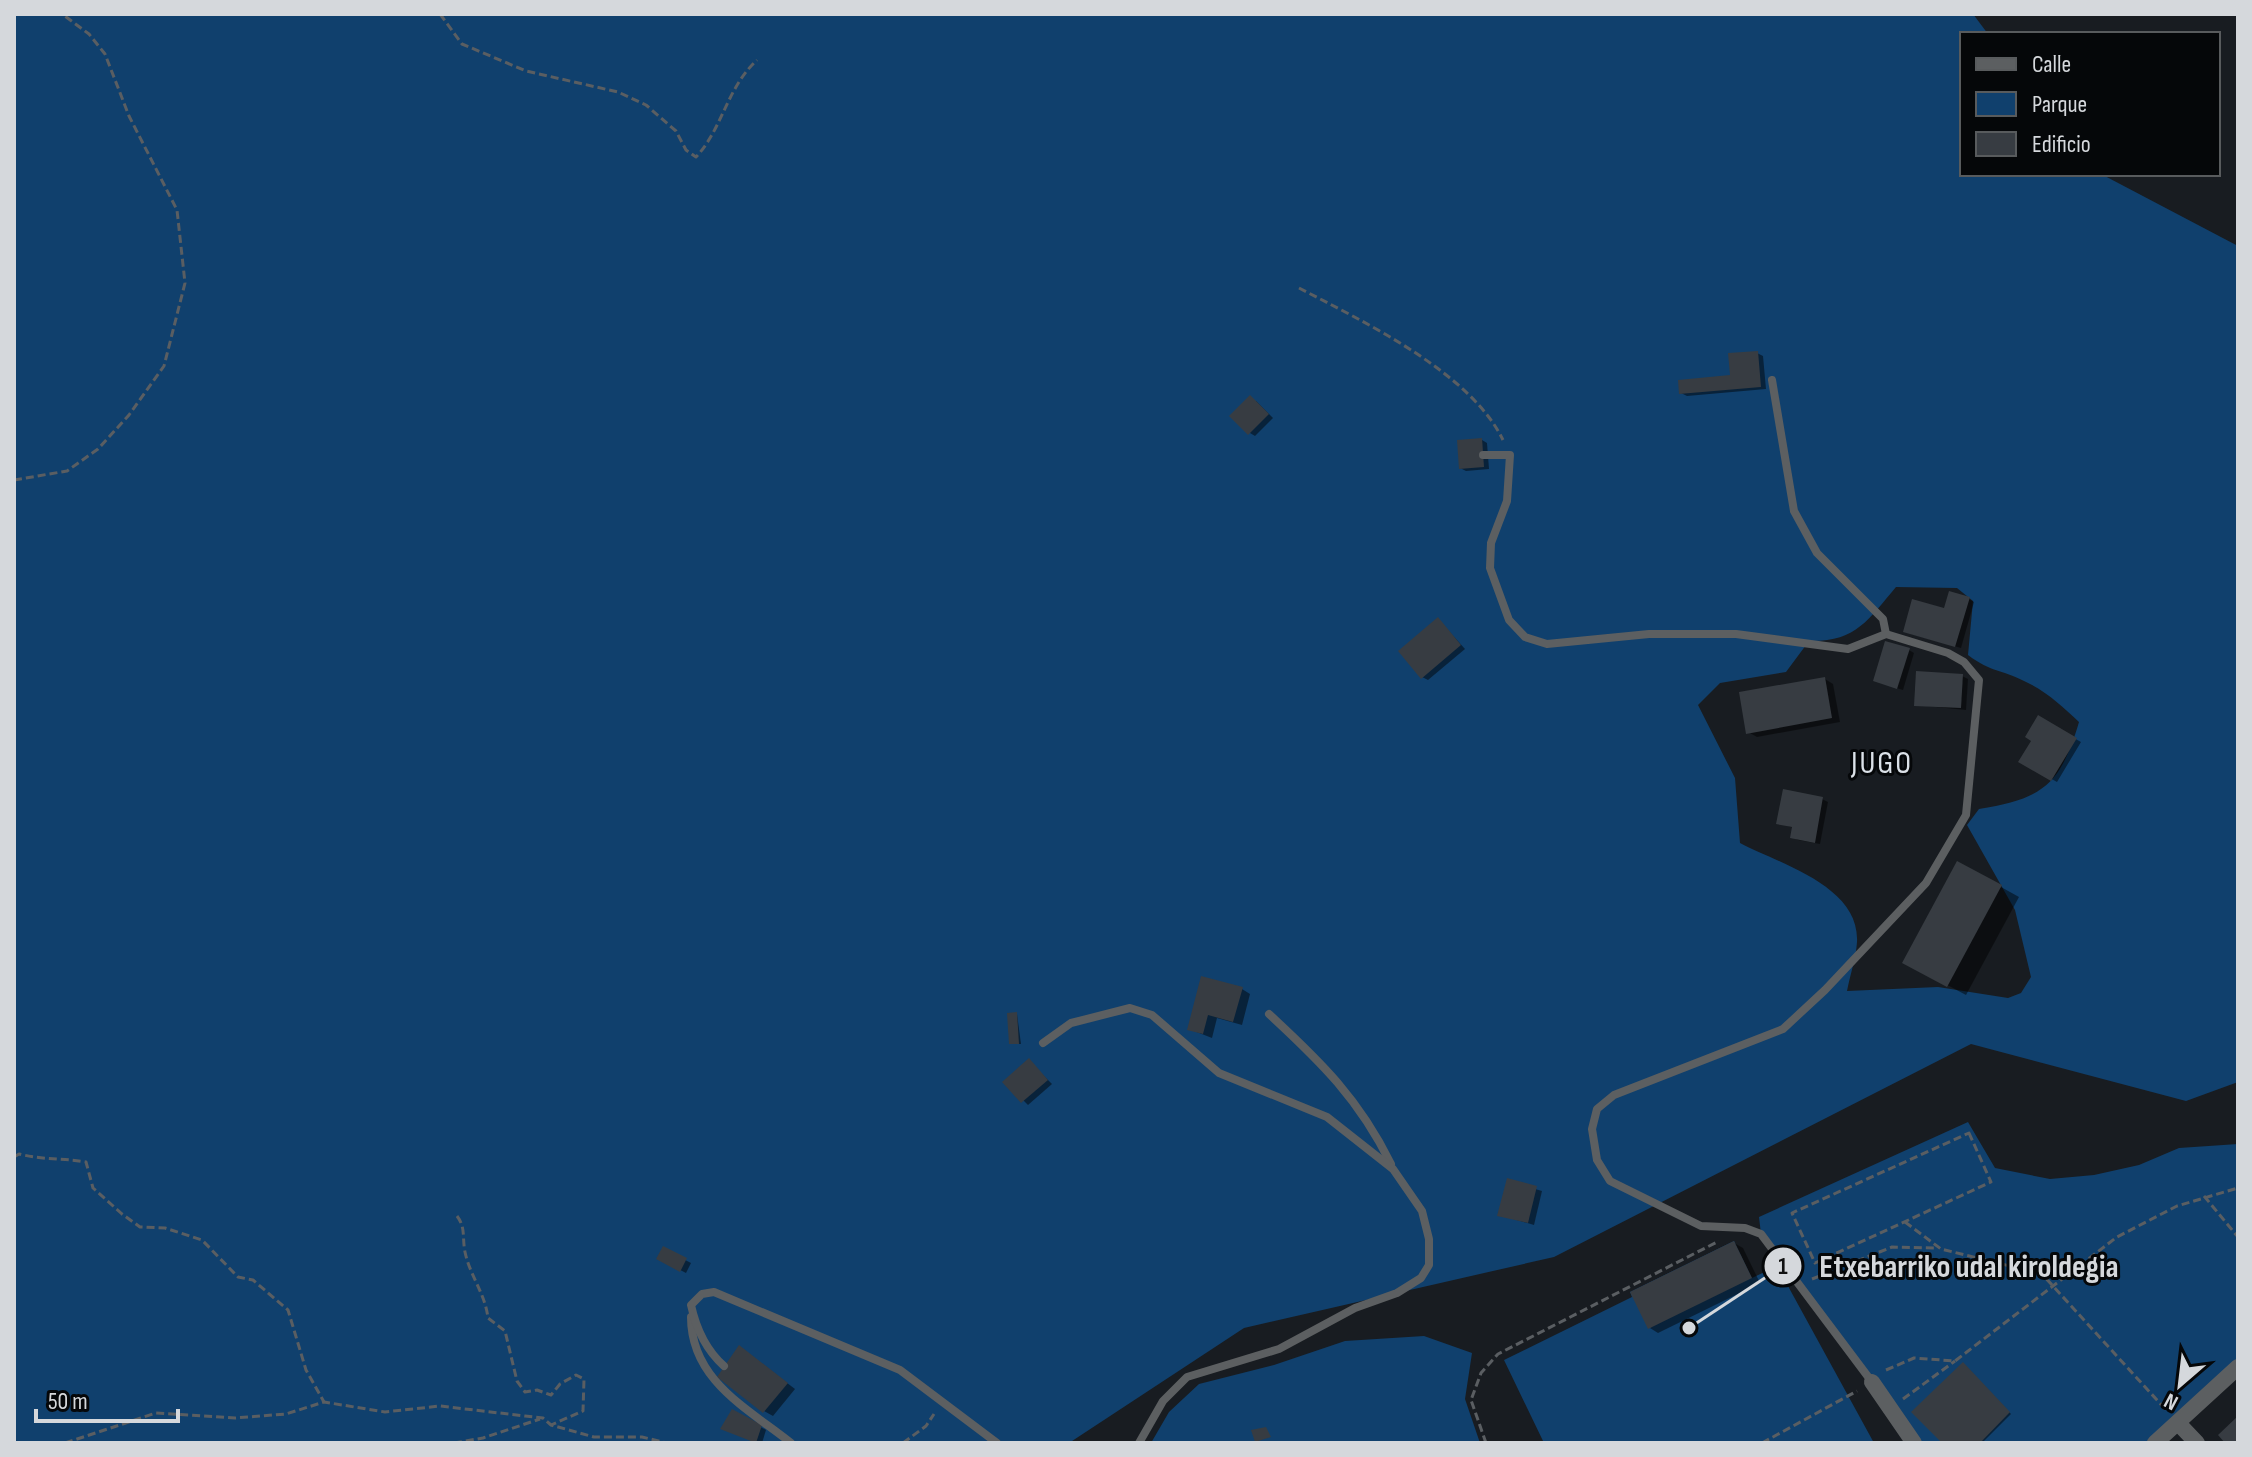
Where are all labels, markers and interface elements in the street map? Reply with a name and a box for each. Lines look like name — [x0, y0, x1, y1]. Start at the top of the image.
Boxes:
legend — [1960, 32, 2220, 176]
text: Calle — [2032, 50, 2071, 79]
text: Parque — [2032, 90, 2087, 119]
text: Edificio — [2032, 130, 2091, 159]
district label: JUGO — [1850, 744, 1913, 783]
callout: Etxebarriko udal kiroldegia — [1763, 1238, 2134, 1294]
text: Etxebarriko udal kiroldegia — [1819, 1248, 2119, 1287]
text: 1 — [1778, 1252, 1788, 1281]
north arrow — [2140, 1345, 2220, 1425]
scale bar — [36, 1373, 178, 1423]
text: 50 m — [48, 1387, 88, 1416]
text: N — [2160, 1387, 2183, 1416]

